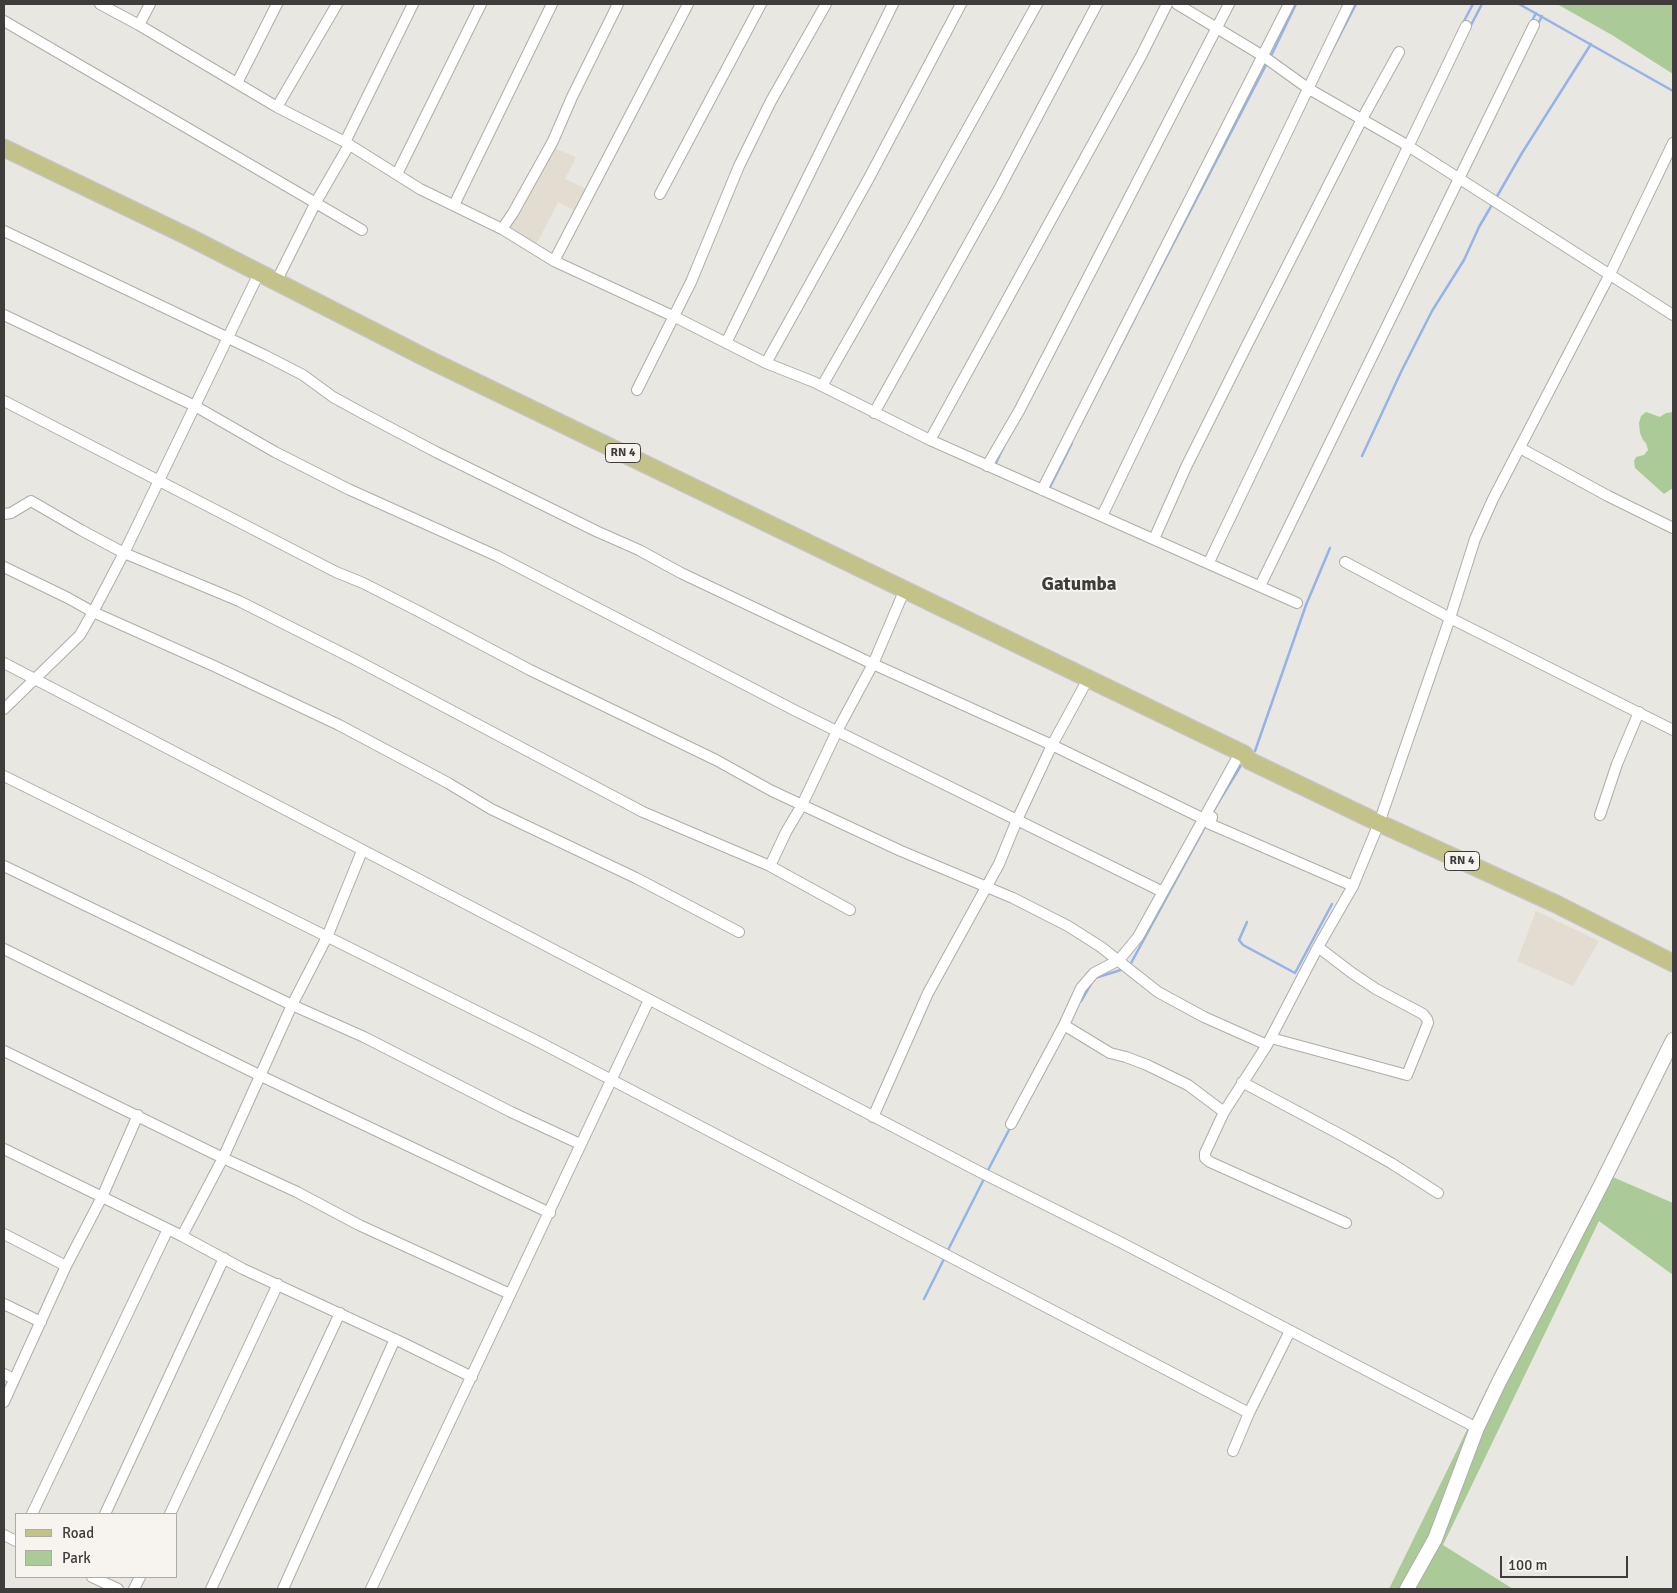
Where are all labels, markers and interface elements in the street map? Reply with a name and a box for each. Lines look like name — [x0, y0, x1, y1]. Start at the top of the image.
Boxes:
road number: RN 4 — [606, 443, 640, 462]
district label: Gatumba — [1042, 574, 1116, 596]
road number: RN 4 — [1444, 851, 1480, 870]
legend — [15, 1513, 178, 1578]
text: Road — [62, 1524, 94, 1542]
scale bar — [1502, 1546, 1630, 1578]
text: Park — [62, 1549, 91, 1567]
text: 100 m — [1508, 1556, 1548, 1574]

